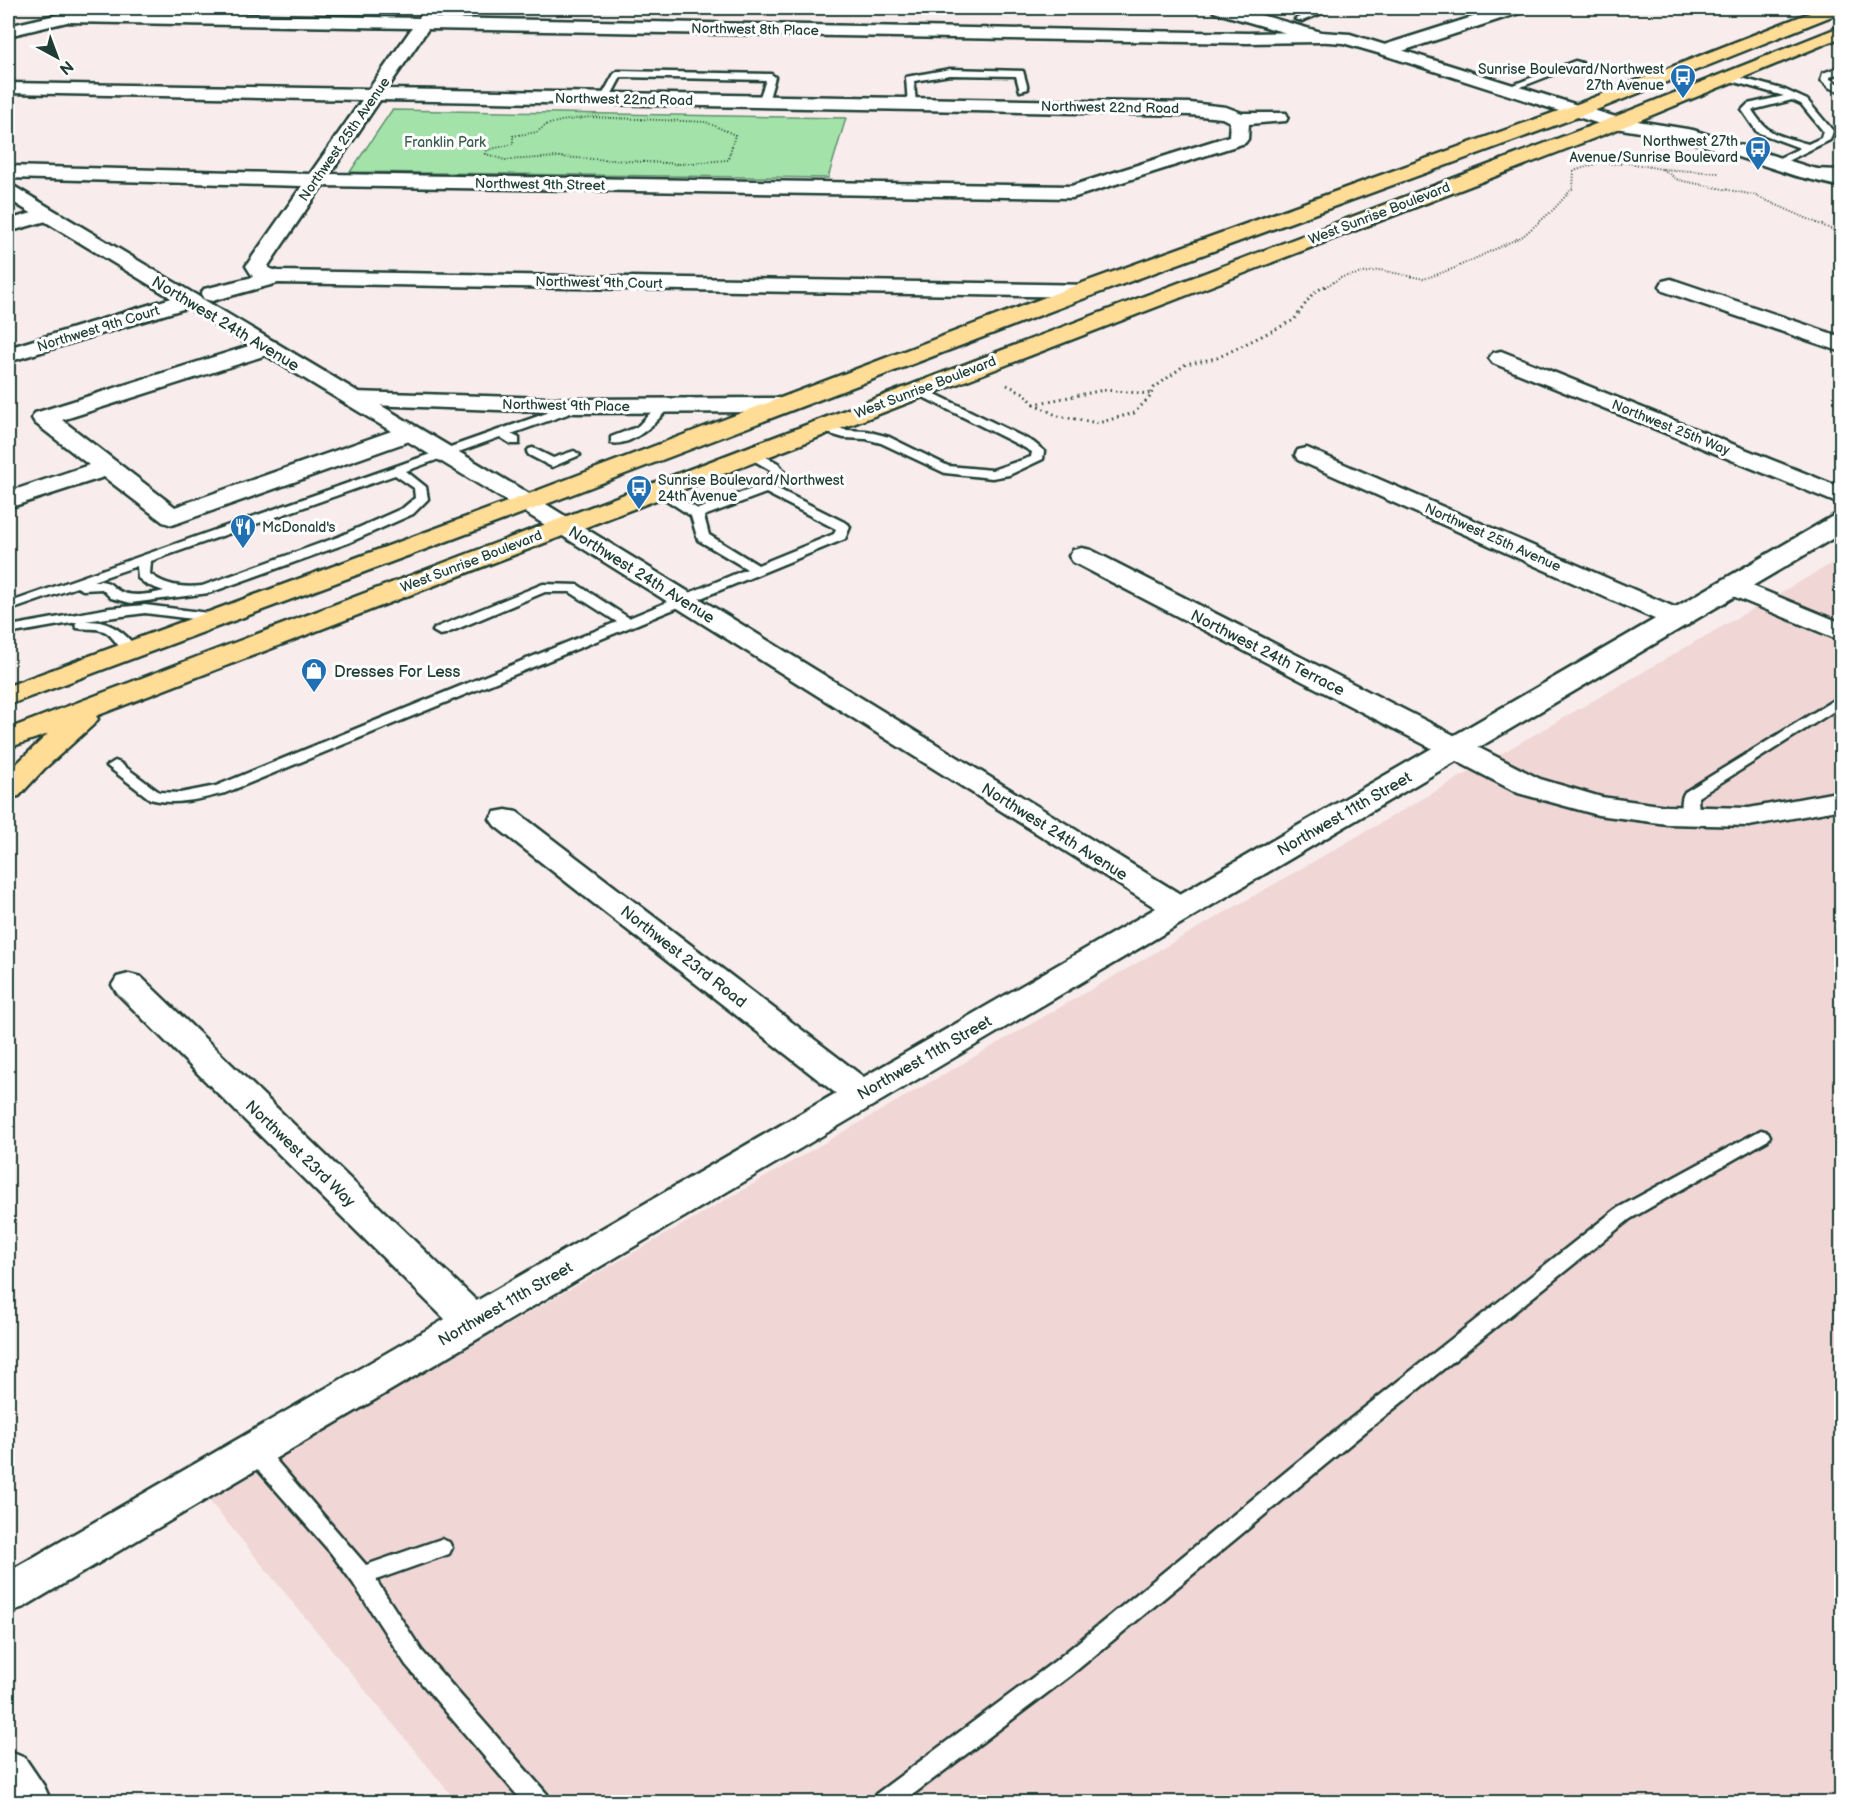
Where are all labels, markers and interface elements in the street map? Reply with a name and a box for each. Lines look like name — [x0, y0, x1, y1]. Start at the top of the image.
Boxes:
street label: Northwest 8th Place — [691, 20, 819, 39]
north arrow — [27, 27, 87, 87]
text: N — [55, 56, 77, 78]
place label: Sunrise Boulevard/Northwest 27th Avenue — [1478, 61, 1665, 94]
bus stop icon: Sunrise Boulevard/Northwest 27th Avenue — [1668, 62, 1698, 100]
street label: Northwest 25th Avenue — [295, 74, 394, 204]
street label: Northwest 22nd Road — [555, 90, 693, 109]
street label: Northwest 22nd Road — [1041, 98, 1179, 117]
place label: Northwest 27th Avenue/Sunrise Boulevard — [1569, 133, 1738, 166]
park label: Franklin Park — [404, 134, 486, 151]
bus stop icon: Northwest 27th Avenue/Sunrise Boulevard — [1743, 134, 1773, 172]
street label: Northwest 9th Street — [475, 175, 606, 194]
street label: West Sunrise Boulevard — [1306, 179, 1452, 248]
street label: Northwest 24th Avenue — [148, 273, 303, 376]
street label: Northwest 9th Court — [535, 273, 663, 292]
street label: Northwest 9th Court — [35, 302, 162, 355]
street label: West Sunrise Boulevard — [852, 353, 998, 422]
street label: Northwest 9th Place — [502, 396, 630, 415]
street label: Northwest 25th Way — [1609, 396, 1733, 459]
place label: Sunrise Boulevard/Northwest 24th Avenue — [658, 472, 845, 505]
bus stop icon: Sunrise Boulevard/Northwest 24th Avenue — [624, 473, 654, 511]
street label: Northwest 25th Avenue — [1422, 500, 1564, 575]
restaurant icon: McDonald's — [228, 512, 258, 550]
place label: McDonald's — [262, 519, 336, 536]
street label: Northwest 24th Avenue — [565, 523, 718, 628]
street label: West Sunrise Boulevard — [398, 527, 544, 596]
street label: Northwest 24th Terrace — [1187, 606, 1348, 701]
shop icon: Dresses For Less — [299, 656, 329, 694]
place label: Dresses For Less — [334, 663, 461, 682]
street label: Northwest 11th Street — [1274, 768, 1415, 861]
street label: Northwest 24th Avenue — [978, 780, 1131, 885]
street label: Northwest 23rd Road — [616, 902, 750, 1012]
street label: Northwest 11th Street — [854, 1012, 995, 1105]
street label: Northwest 23rd Way — [241, 1097, 359, 1212]
street label: Northwest 11th Street — [435, 1258, 576, 1351]

